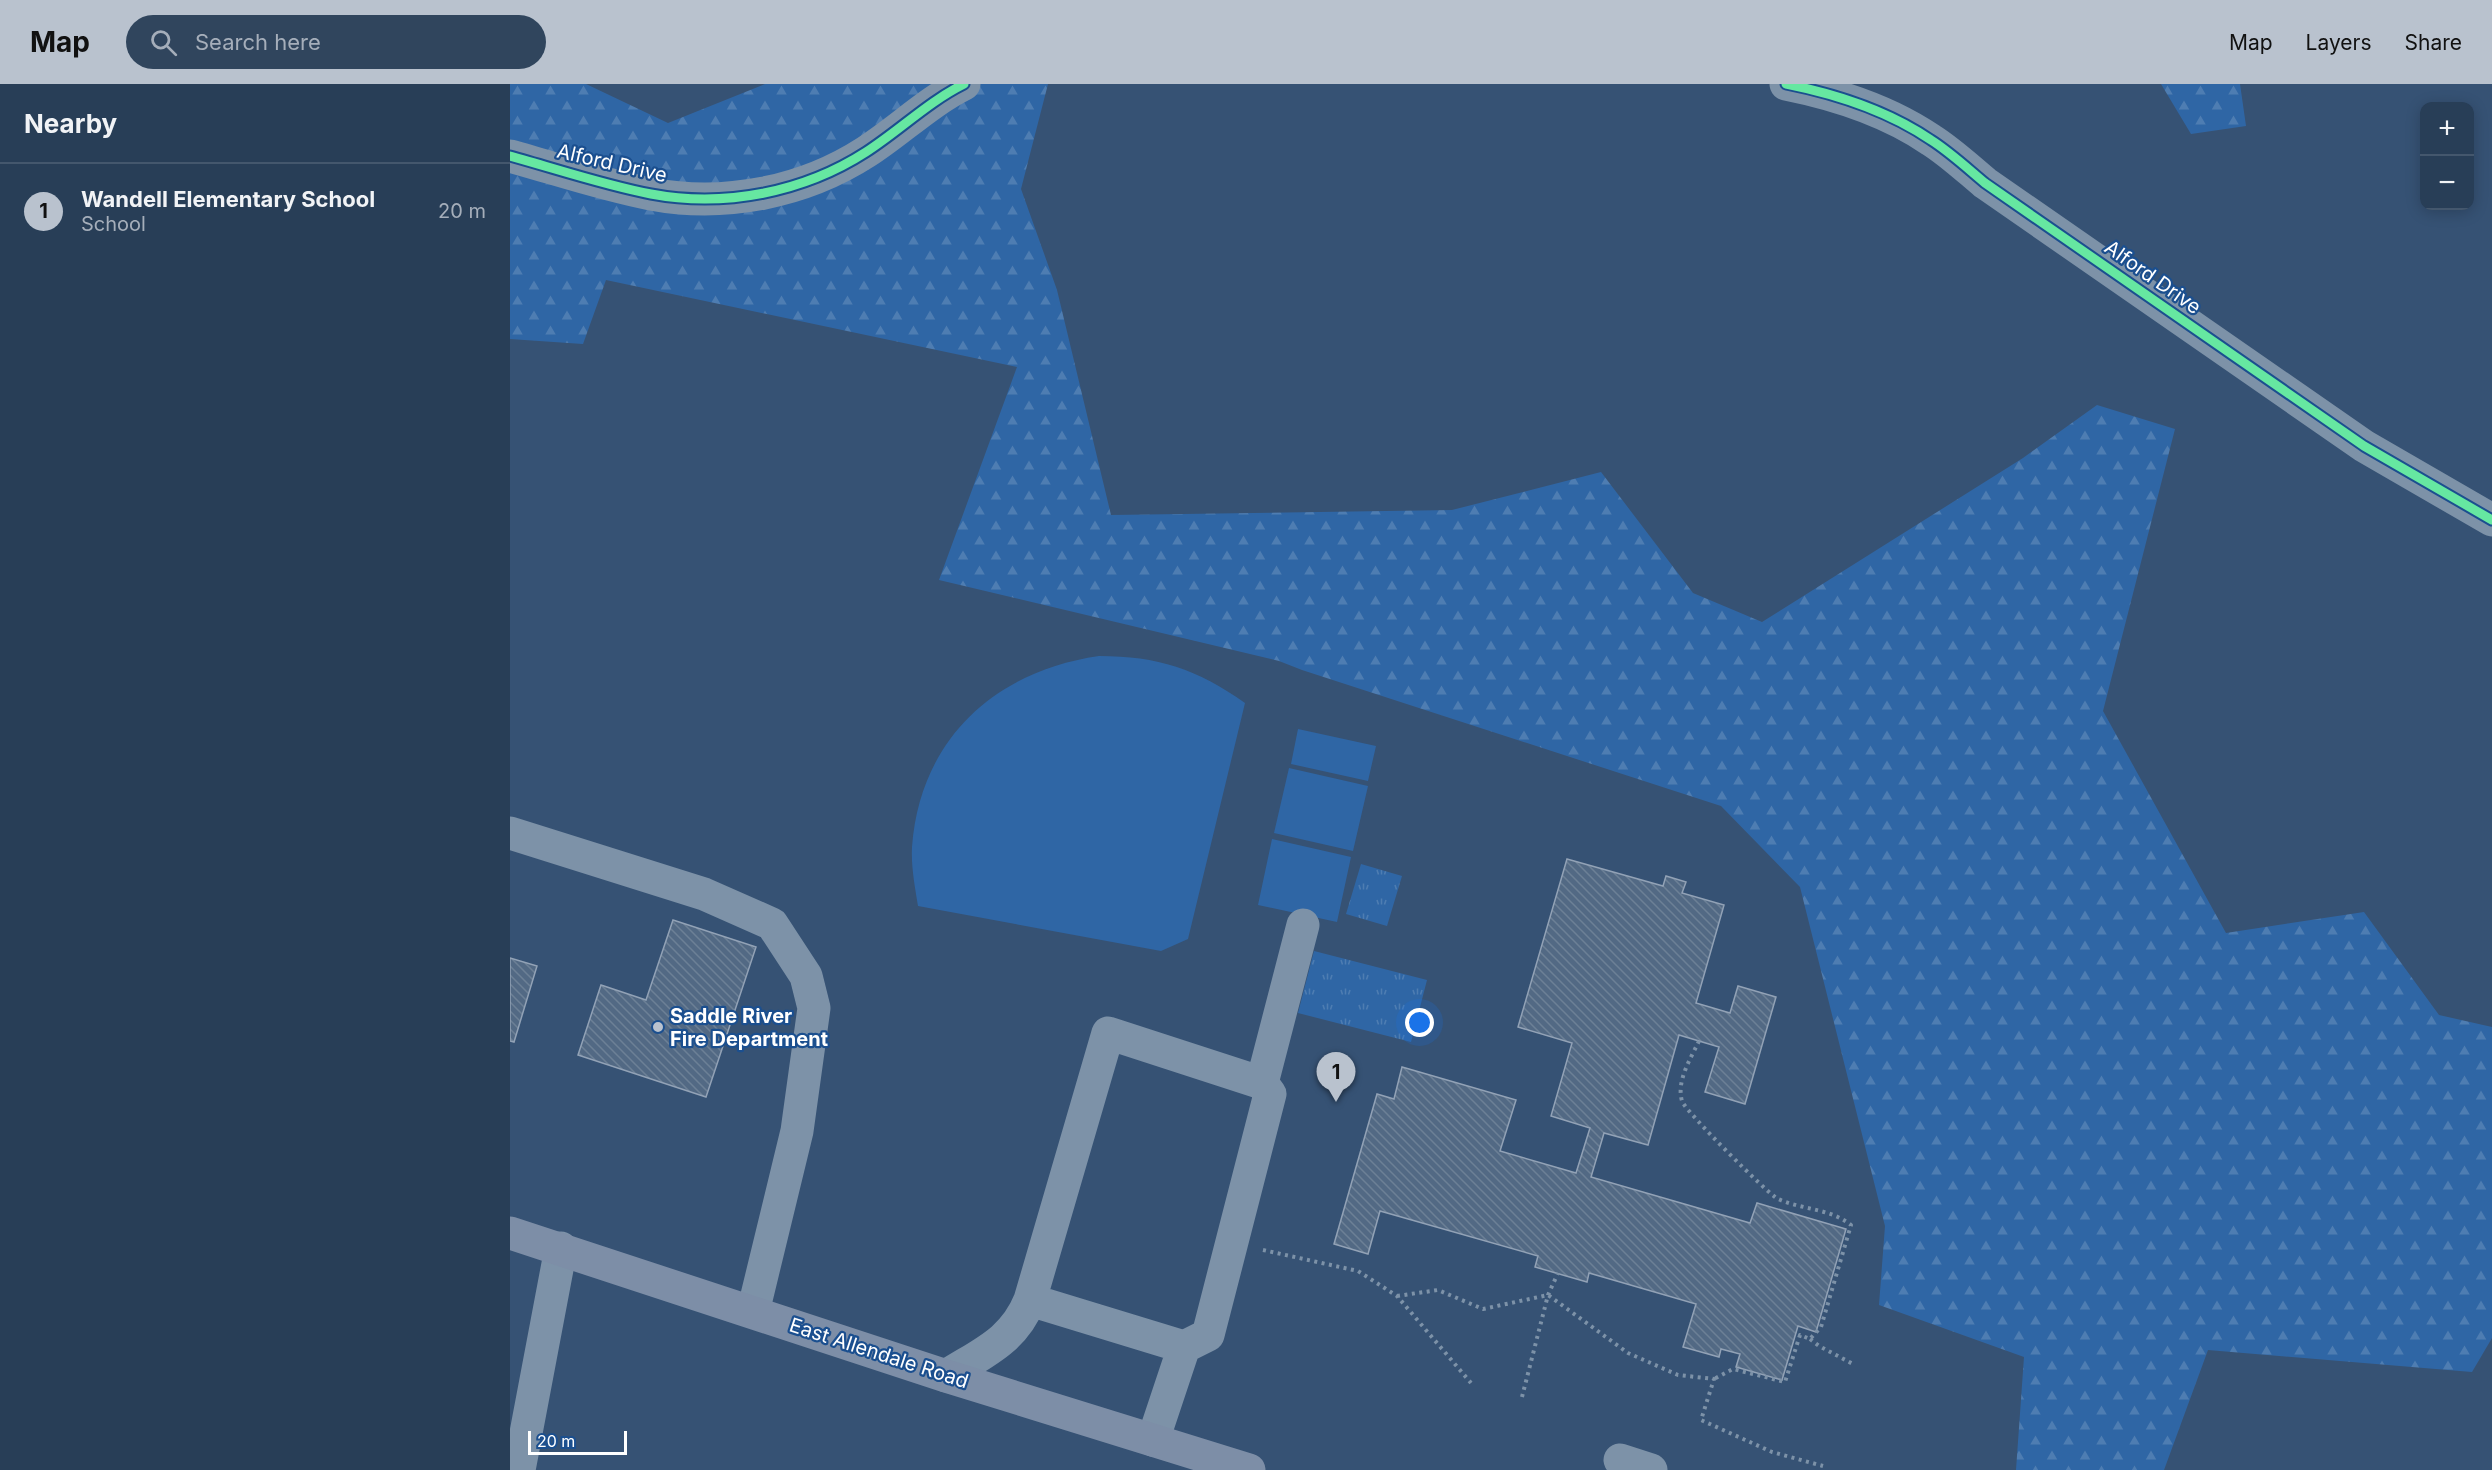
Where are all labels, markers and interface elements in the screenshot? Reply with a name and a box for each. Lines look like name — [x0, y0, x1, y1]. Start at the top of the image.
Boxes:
search box — [126, 15, 546, 69]
text: Map — [30, 25, 90, 59]
icon: search — [147, 26, 180, 59]
text: Search here — [195, 29, 321, 55]
text: Map — [2229, 30, 2273, 55]
text: Layers — [2306, 30, 2372, 55]
text: Share — [2405, 30, 2462, 55]
map controls — [2420, 102, 2474, 210]
button: + — [2420, 102, 2474, 156]
text: Nearby — [24, 108, 117, 139]
street label: Alford Drive — [555, 139, 669, 187]
button: − — [2420, 156, 2474, 210]
text: Wandell Elementary School — [81, 186, 375, 212]
text: 1 — [39, 199, 48, 223]
text: 20 m — [438, 199, 486, 223]
text: School — [81, 212, 146, 236]
street label: Alford Drive — [2100, 235, 2206, 319]
place label: Saddle River Fire Department — [670, 1004, 828, 1051]
your location — [1405, 1008, 1434, 1037]
marker: Saddle River Fire Department — [651, 1020, 665, 1034]
pin: 1 — [1316, 1052, 1356, 1102]
street label: East Allendale Road — [786, 1313, 972, 1393]
scale bar — [528, 1428, 627, 1456]
text: 20 m — [537, 1431, 575, 1451]

